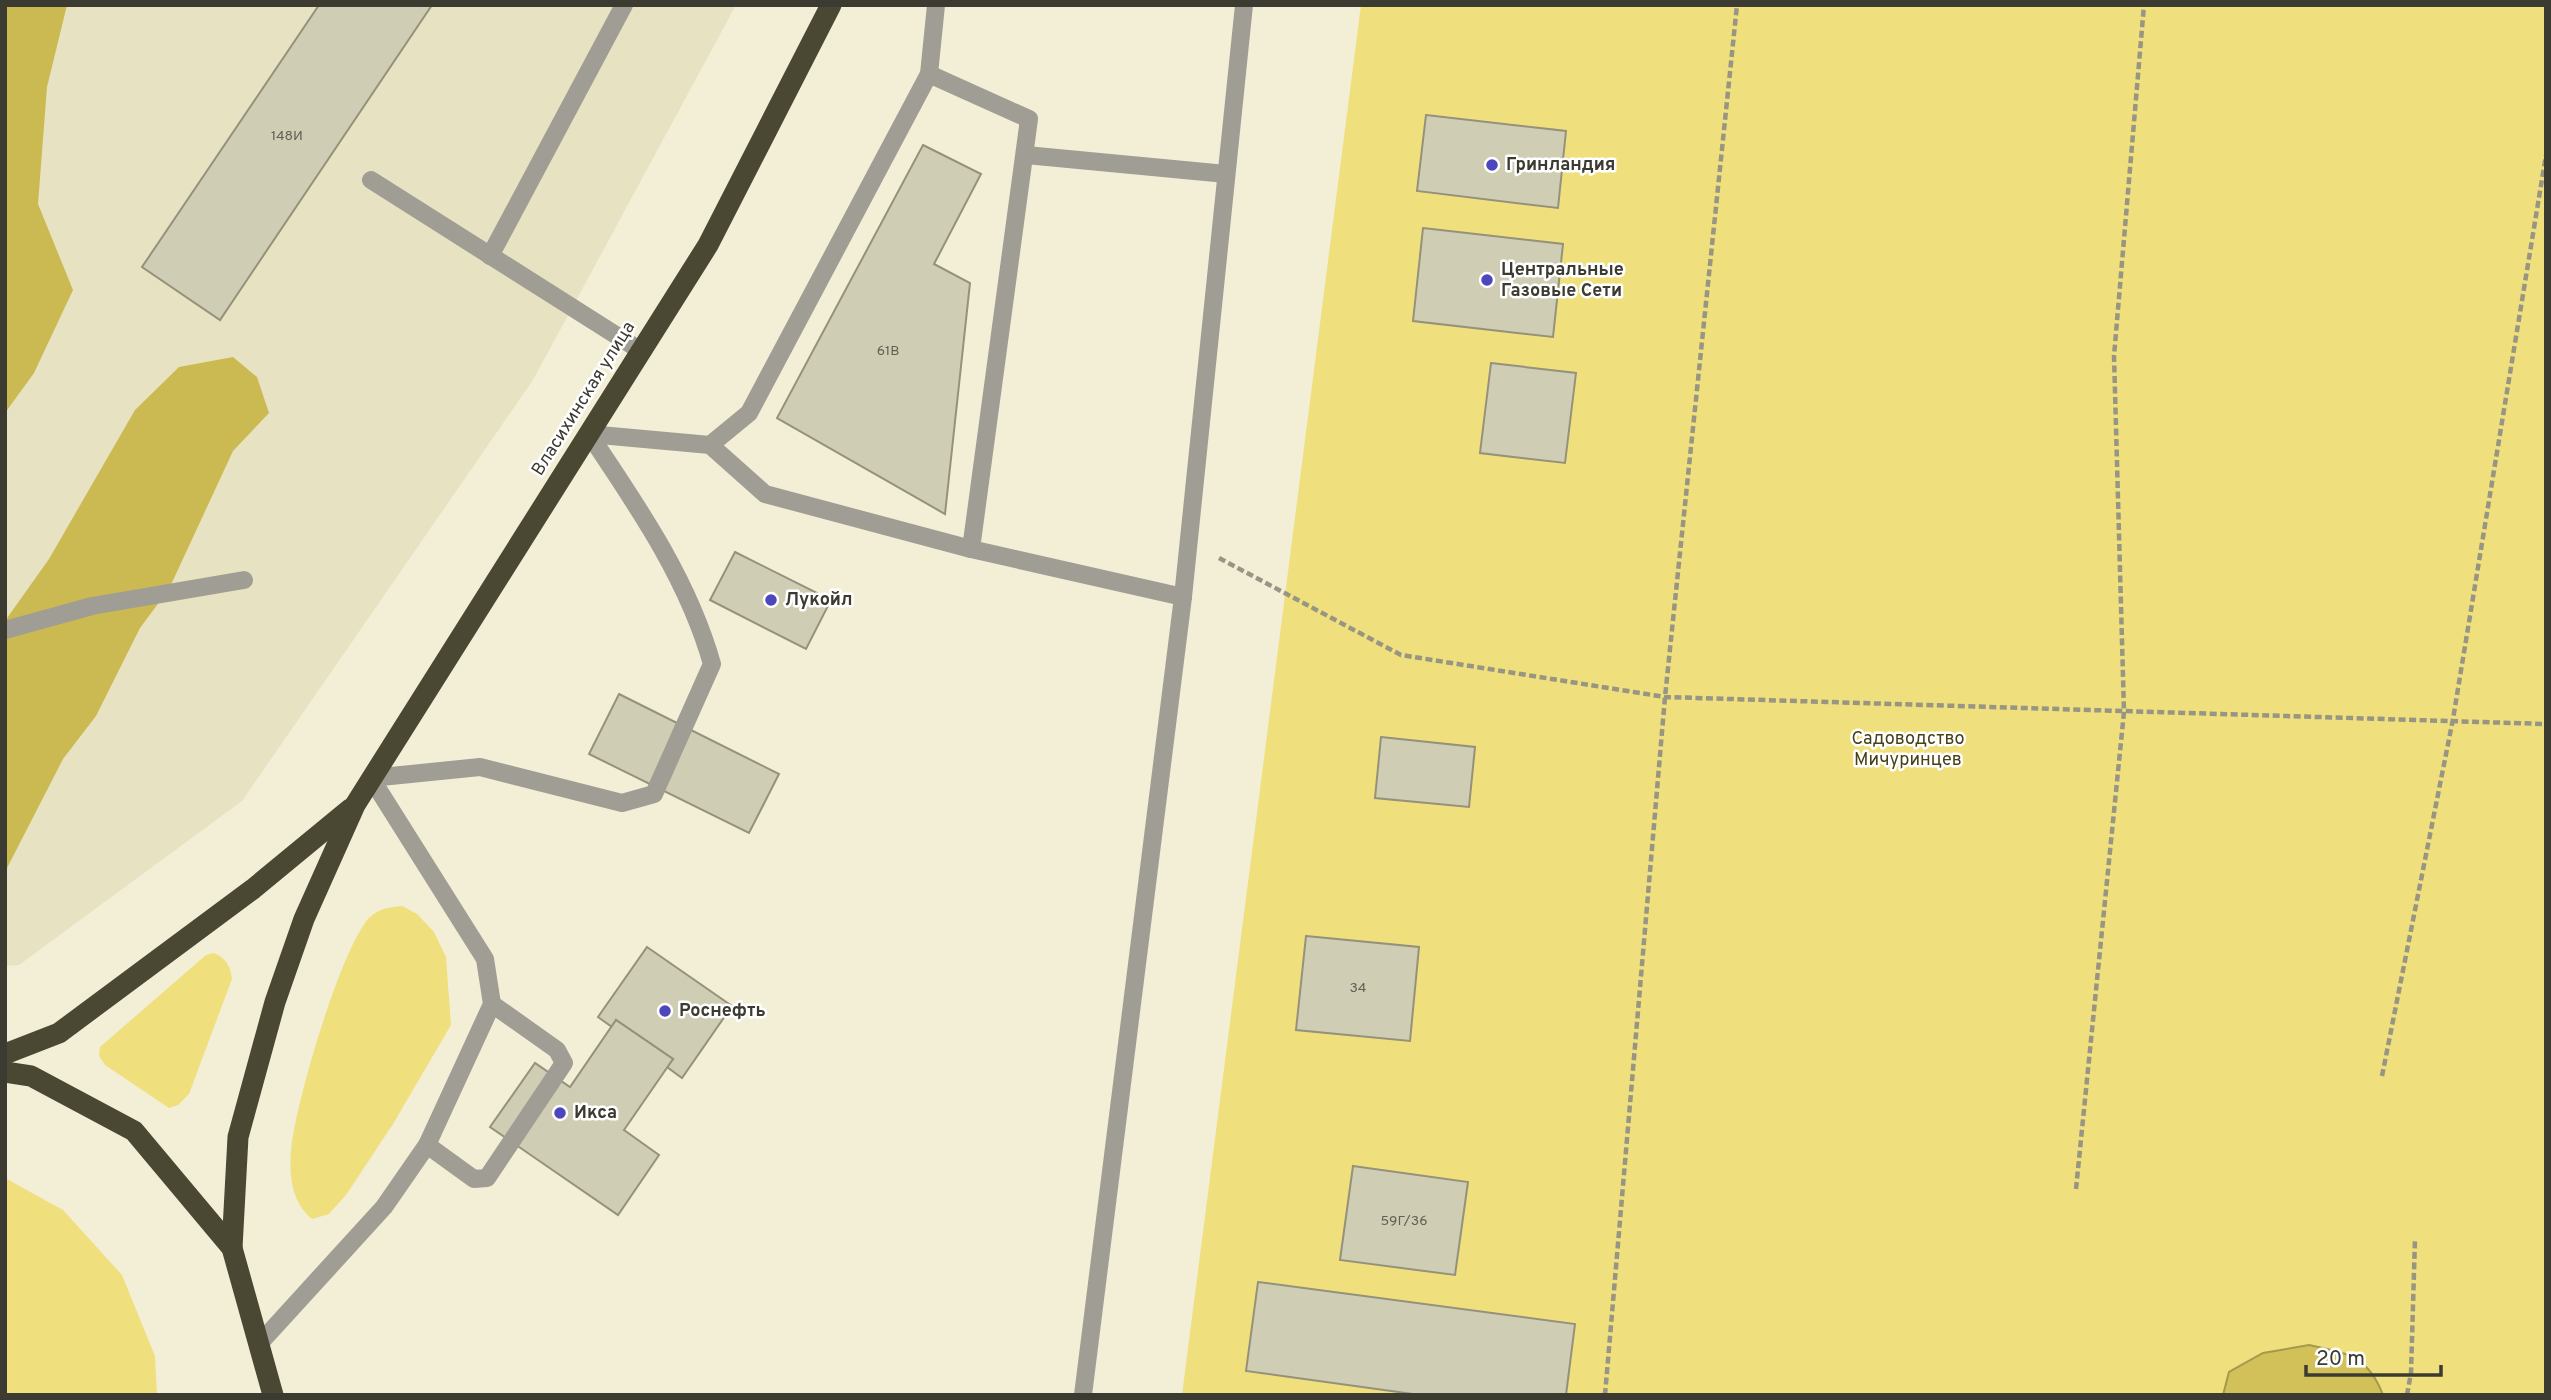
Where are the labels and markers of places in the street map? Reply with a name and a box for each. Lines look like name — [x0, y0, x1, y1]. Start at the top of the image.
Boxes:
place label: Гринландия — [1506, 154, 1615, 177]
marker: Гринландия — [1484, 157, 1500, 173]
place label: Центральные Газовые Сети — [1501, 259, 1624, 303]
marker: Центральные Газовые Сети — [1479, 272, 1495, 288]
place label: Лукойл — [785, 589, 853, 612]
marker: Лукойл — [763, 592, 779, 608]
place label: Роснефть — [679, 1000, 766, 1023]
marker: Роснефть — [657, 1003, 673, 1019]
place label: Икса — [574, 1102, 617, 1125]
marker: Икса — [552, 1105, 568, 1121]

